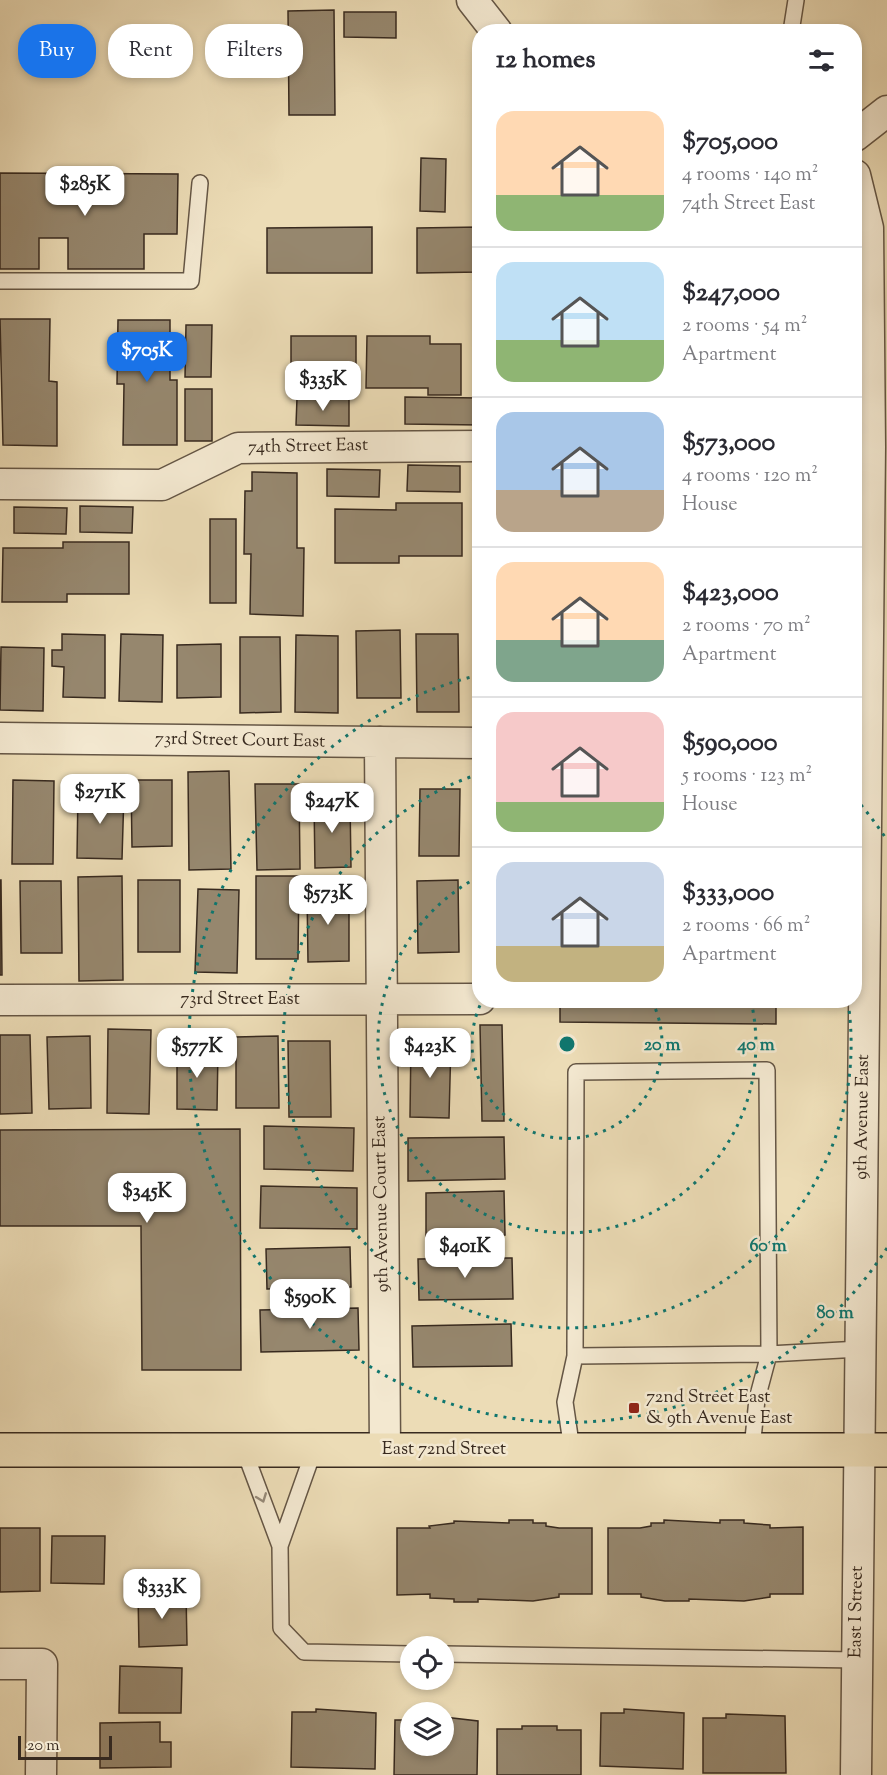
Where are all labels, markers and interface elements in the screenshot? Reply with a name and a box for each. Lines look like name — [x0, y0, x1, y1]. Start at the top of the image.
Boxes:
chip: Buy — [18, 24, 96, 78]
chip: Rent — [108, 24, 193, 78]
chip: Filters — [205, 24, 303, 78]
text: 12 homes — [496, 42, 595, 79]
icon: filters — [805, 44, 838, 77]
text: $705,000 — [682, 124, 778, 161]
icon: home — [544, 135, 616, 207]
text: 4 rooms · 140 m² — [682, 161, 819, 190]
pin: $285K — [43, 166, 127, 217]
text: $285K — [59, 171, 111, 200]
text: 74th Street East — [682, 190, 815, 219]
text: $247,000 — [682, 275, 780, 312]
icon: home — [544, 286, 616, 358]
text: 2 rooms · 54 m² — [682, 312, 807, 341]
pin: $705K — [105, 332, 189, 383]
text: $705K — [121, 337, 173, 366]
text: Apartment — [682, 341, 777, 370]
pin: $335K — [281, 361, 365, 412]
text: $335K — [299, 366, 347, 395]
text: $573,000 — [682, 425, 775, 462]
street label: 74th Street East — [248, 433, 368, 461]
icon: home — [544, 436, 616, 508]
text: 4 rooms · 120 m² — [682, 462, 818, 491]
text: House — [682, 491, 737, 520]
text: $423,000 — [682, 575, 779, 612]
icon: home — [544, 586, 616, 658]
text: 2 rooms · 70 m² — [682, 612, 811, 641]
text: Apartment — [682, 641, 777, 670]
text: $590,000 — [682, 725, 777, 762]
street label: 73rd Street Court East — [155, 727, 325, 755]
icon: home — [544, 736, 616, 808]
text: 5 rooms · 123 m² — [682, 762, 812, 791]
pin: $271K — [58, 774, 142, 825]
text: $271K — [74, 779, 126, 808]
pin: $247K — [290, 783, 374, 834]
text: $247K — [305, 788, 359, 817]
text: House — [682, 791, 737, 820]
pin: $573K — [286, 875, 370, 926]
text: $333,000 — [682, 875, 774, 912]
text: $573K — [303, 880, 353, 909]
icon: home — [544, 886, 616, 958]
text: 2 rooms · 66 m² — [682, 912, 810, 941]
text: Apartment — [682, 941, 777, 970]
street label: 73rd Street East — [180, 987, 300, 1013]
pin: $577K — [155, 1028, 239, 1079]
pin: $423K — [388, 1028, 472, 1079]
text: $577K — [171, 1033, 223, 1062]
text: $423K — [404, 1033, 456, 1062]
text: 20 m — [644, 1033, 680, 1059]
text: 40 m — [736, 1033, 775, 1059]
centre of rings — [557, 1034, 577, 1054]
street label: 9th Avenue East — [849, 1054, 877, 1180]
street label: 9th Avenue Court East — [367, 1116, 397, 1292]
pin: $345K — [105, 1173, 189, 1224]
text: $345K — [122, 1178, 172, 1207]
pin: $401K — [423, 1228, 507, 1279]
text: $401K — [439, 1233, 491, 1262]
text: 60 m — [749, 1234, 787, 1260]
pin: $590K — [268, 1279, 352, 1330]
text: $590K — [284, 1284, 336, 1313]
text: 80 m — [816, 1301, 854, 1327]
place label: 72nd Street East & 9th Avenue East — [646, 1385, 792, 1432]
marker: 72nd Street East & 9th Avenue East — [627, 1401, 641, 1415]
street label: East 72nd Street — [382, 1437, 506, 1463]
one-way arrow — [255, 1492, 267, 1503]
street label: East I Street — [843, 1566, 871, 1658]
pin: $333K — [120, 1569, 204, 1620]
text: $333K — [137, 1574, 187, 1603]
map controls — [400, 1636, 454, 1756]
button: locate — [400, 1636, 454, 1690]
button: layers — [400, 1702, 454, 1756]
scale bar — [18, 1733, 112, 1760]
text: 20 m — [27, 1735, 60, 1758]

